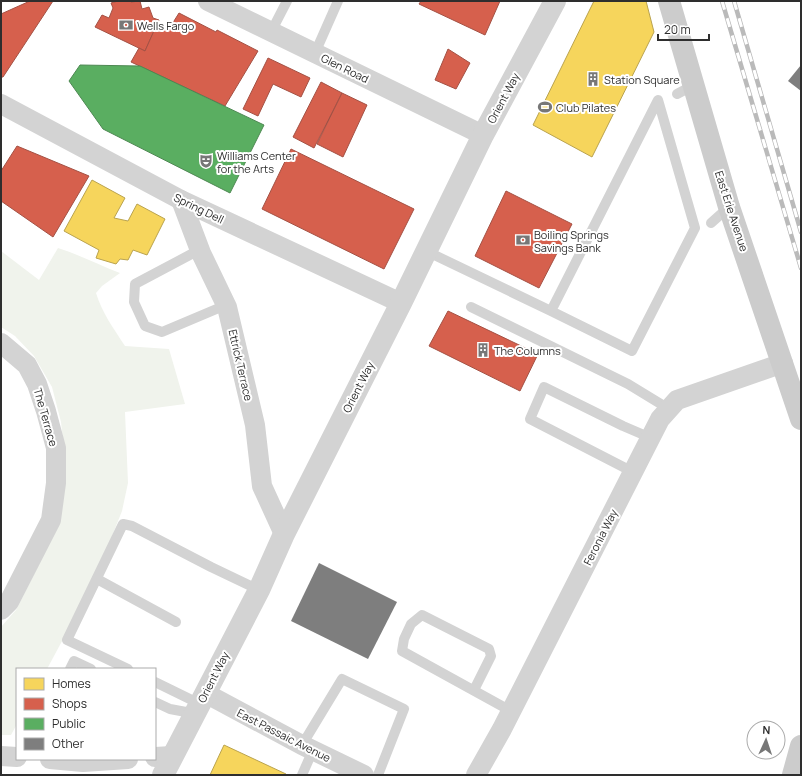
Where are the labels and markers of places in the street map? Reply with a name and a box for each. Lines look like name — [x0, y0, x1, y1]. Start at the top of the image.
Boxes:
bank icon: Wells Fargo — [118, 17, 134, 33]
place label: Wells Fargo — [137, 18, 195, 33]
building icon: Station Square — [585, 71, 601, 87]
place label: Station Square — [604, 72, 680, 87]
sports icon: Club Pilates — [537, 99, 553, 115]
place label: Club Pilates — [556, 100, 616, 115]
place label: Williams Center for the Arts — [217, 148, 296, 176]
theatre icon: Williams Center for the Arts — [198, 153, 214, 169]
place label: Boiling Springs Savings Bank — [534, 227, 609, 255]
bank icon: Boiling Springs Savings Bank — [515, 232, 531, 248]
building icon: The Columns — [475, 342, 491, 358]
place label: The Columns — [494, 343, 561, 358]

